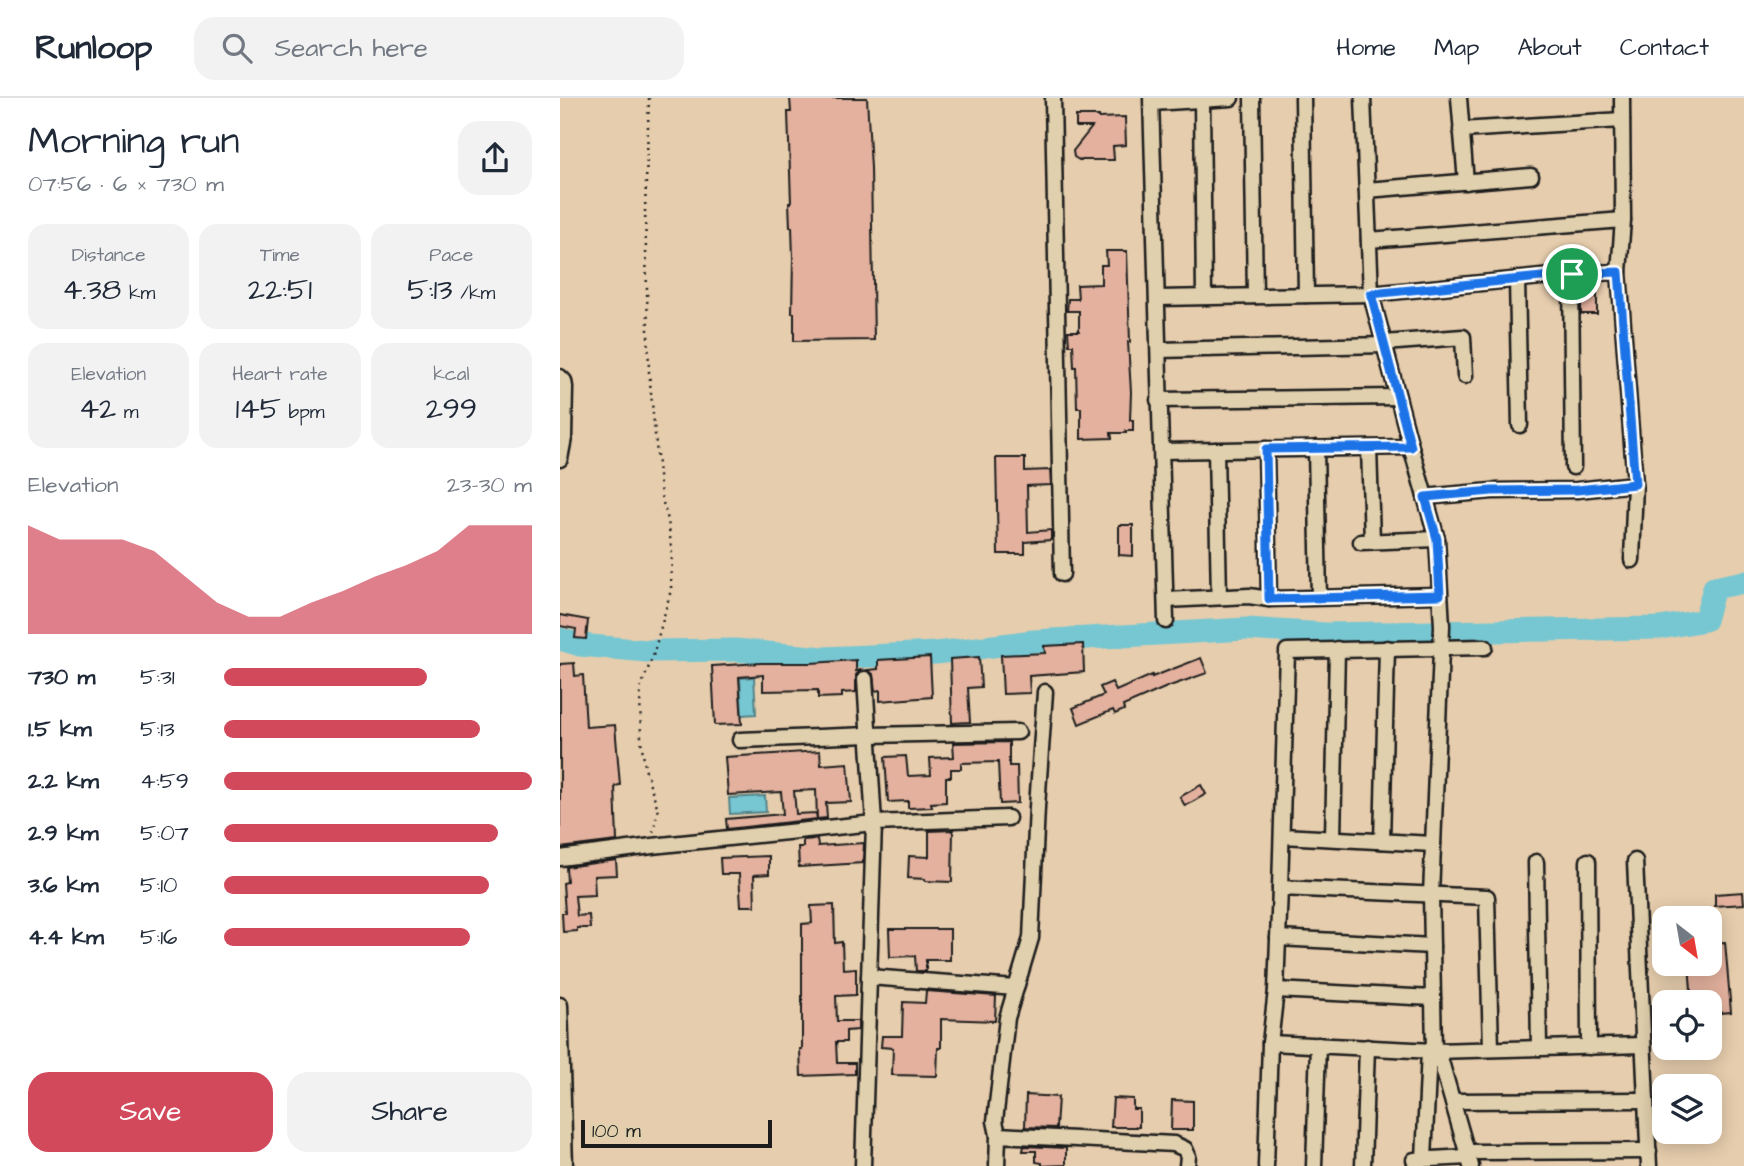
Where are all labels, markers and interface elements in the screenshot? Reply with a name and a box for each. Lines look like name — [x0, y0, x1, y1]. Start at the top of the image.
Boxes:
search box — [194, 17, 684, 80]
text: Runloop — [35, 25, 152, 71]
icon: search — [218, 29, 256, 67]
text: Search here — [274, 30, 428, 66]
text: Home — [1336, 31, 1396, 65]
text: Map — [1434, 31, 1479, 65]
text: About — [1517, 31, 1582, 65]
text: Contact — [1620, 31, 1709, 65]
text: Morning run — [28, 116, 240, 168]
button: share — [458, 121, 532, 195]
text: 07:56 · 6 × 730 m — [28, 168, 224, 200]
text: Distance — [72, 242, 146, 269]
text: Time — [260, 242, 300, 269]
text: Pace — [429, 242, 473, 269]
pin — [1542, 244, 1602, 304]
icon: arrive — [1553, 255, 1591, 293]
text: 4.38 — [62, 269, 121, 311]
text: 22:51 — [248, 269, 312, 311]
text: 5:13 — [407, 269, 453, 311]
text: km — [121, 280, 155, 307]
text: /km — [453, 280, 495, 307]
text: Elevation — [71, 361, 146, 388]
text: Heart rate — [232, 361, 328, 388]
text: kcal — [433, 361, 470, 388]
text: 42 — [79, 388, 116, 430]
text: 145 — [235, 388, 281, 430]
text: 299 — [426, 388, 477, 430]
text: m — [116, 399, 139, 426]
text: bpm — [281, 399, 325, 426]
text: Elevation — [28, 469, 119, 501]
text: 23–30 m — [447, 469, 532, 501]
text: 730 m — [28, 661, 95, 693]
text: 5:31 — [140, 661, 175, 693]
text: 1.5 km — [28, 713, 92, 745]
text: 5:13 — [140, 713, 175, 745]
text: 2.2 km — [28, 765, 99, 797]
text: 4:59 — [140, 765, 189, 797]
text: 2.9 km — [28, 817, 99, 849]
text: 5:07 — [140, 817, 189, 849]
text: 3.6 km — [28, 869, 99, 901]
text: 5:10 — [140, 869, 178, 901]
north arrow — [1652, 906, 1722, 976]
map controls — [1652, 906, 1722, 1144]
text: 4.4 km — [28, 921, 104, 953]
text: 5:16 — [140, 921, 178, 953]
button: locate — [1652, 990, 1722, 1060]
button: Save — [28, 1072, 273, 1152]
button: Share — [287, 1072, 532, 1152]
button: layers — [1652, 1074, 1722, 1144]
scale bar — [581, 1117, 772, 1149]
text: 100 m — [592, 1118, 641, 1145]

